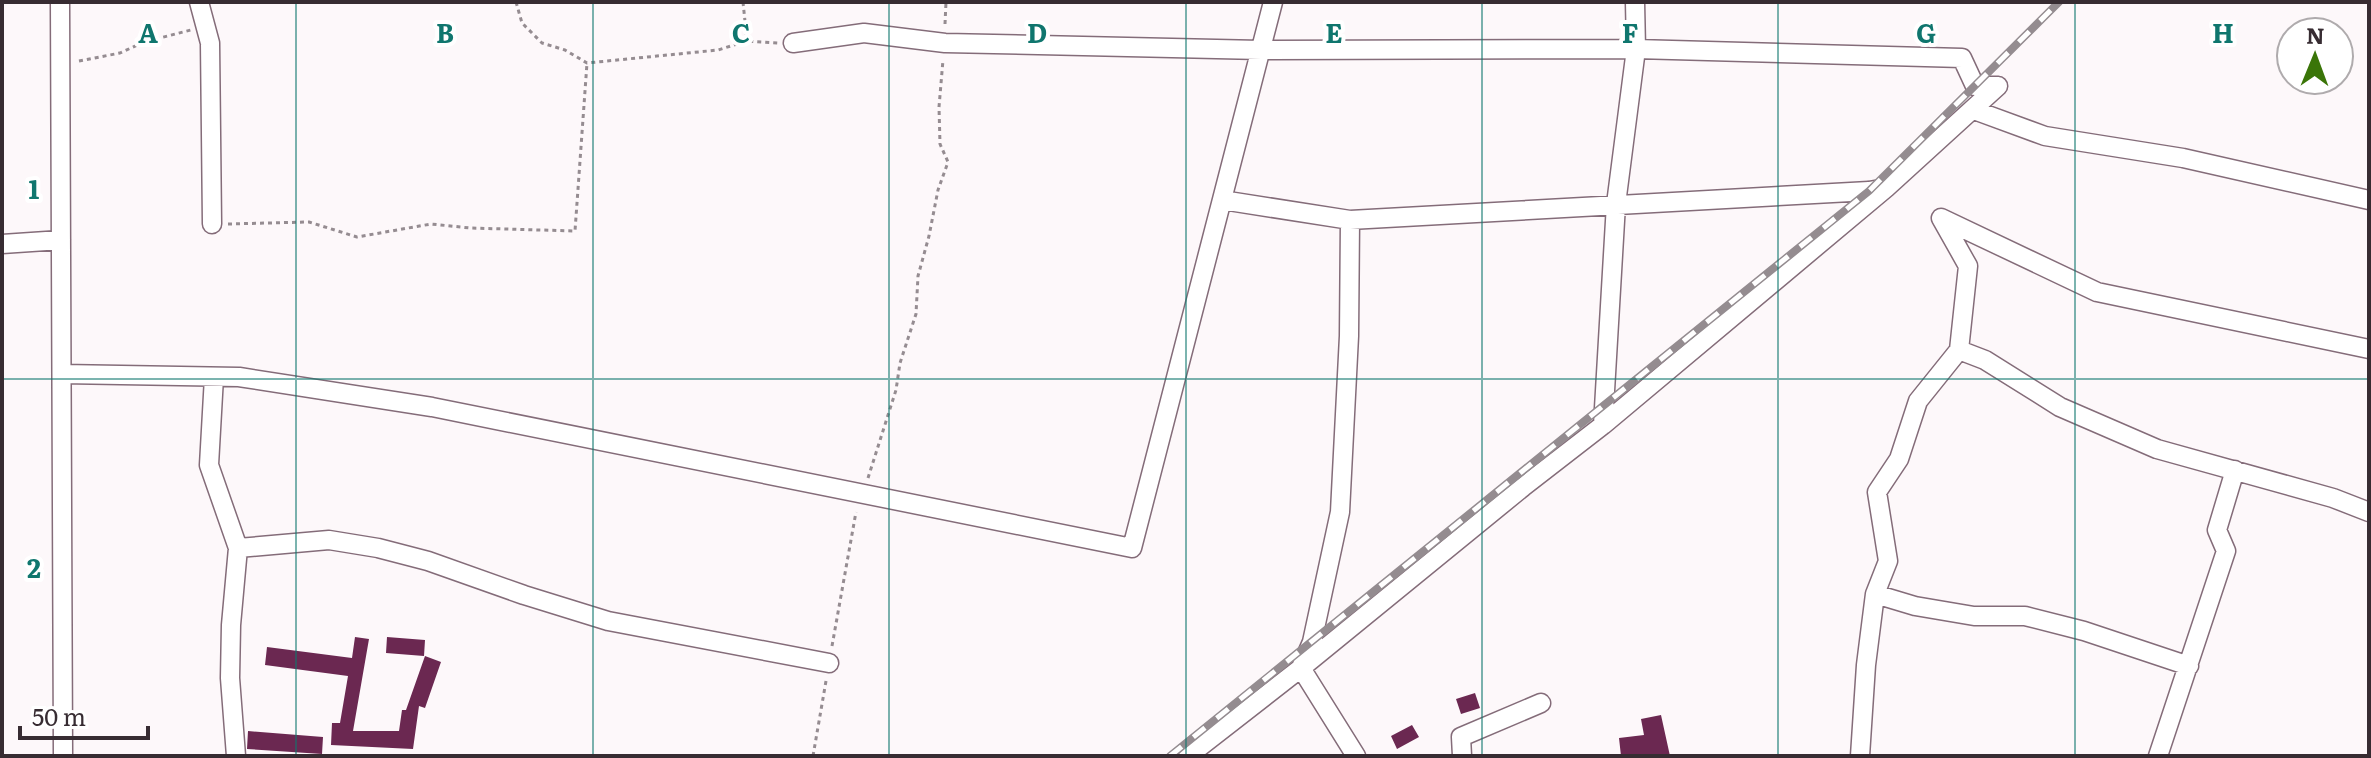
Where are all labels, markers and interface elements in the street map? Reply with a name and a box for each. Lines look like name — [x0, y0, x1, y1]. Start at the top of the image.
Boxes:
text: A — [138, 12, 158, 51]
text: B — [436, 12, 454, 51]
text: C — [732, 12, 750, 51]
text: D — [1027, 12, 1047, 51]
text: E — [1325, 12, 1343, 51]
text: F — [1622, 12, 1638, 51]
text: G — [1916, 12, 1936, 51]
text: H — [2212, 12, 2234, 51]
north arrow — [2275, 16, 2355, 96]
text: N — [2306, 18, 2325, 51]
text: 1 — [29, 168, 40, 207]
text: 2 — [27, 547, 41, 586]
scale bar — [20, 690, 148, 740]
text: 50 m — [32, 698, 86, 733]

